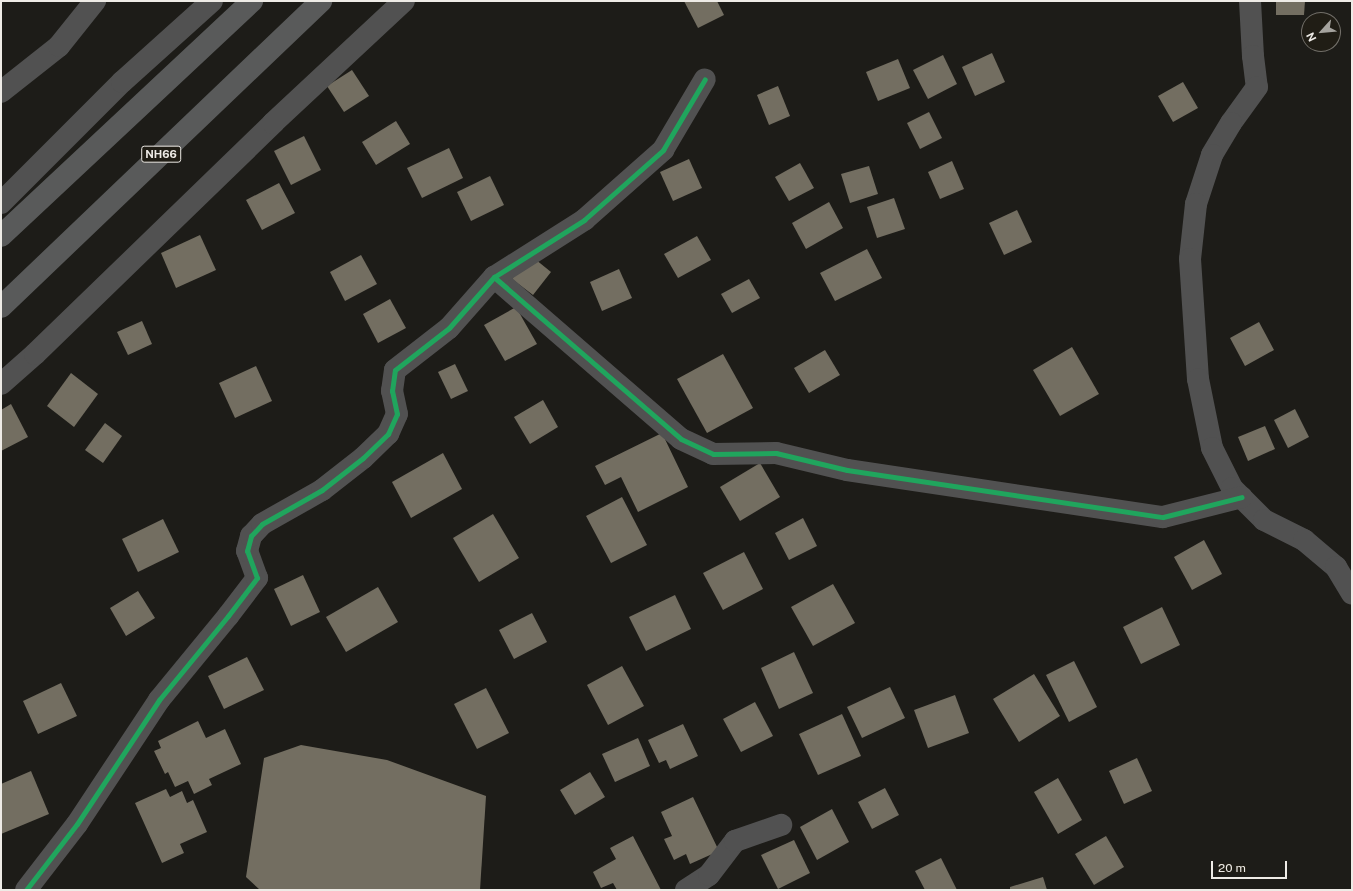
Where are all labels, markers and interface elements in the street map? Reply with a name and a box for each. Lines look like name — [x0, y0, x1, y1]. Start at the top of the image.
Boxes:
north arrow — [1301, 12, 1341, 52]
text: N — [1304, 30, 1319, 44]
road number: NH66 — [141, 145, 181, 163]
scale bar — [1213, 853, 1289, 879]
text: 20 m — [1218, 861, 1246, 875]

